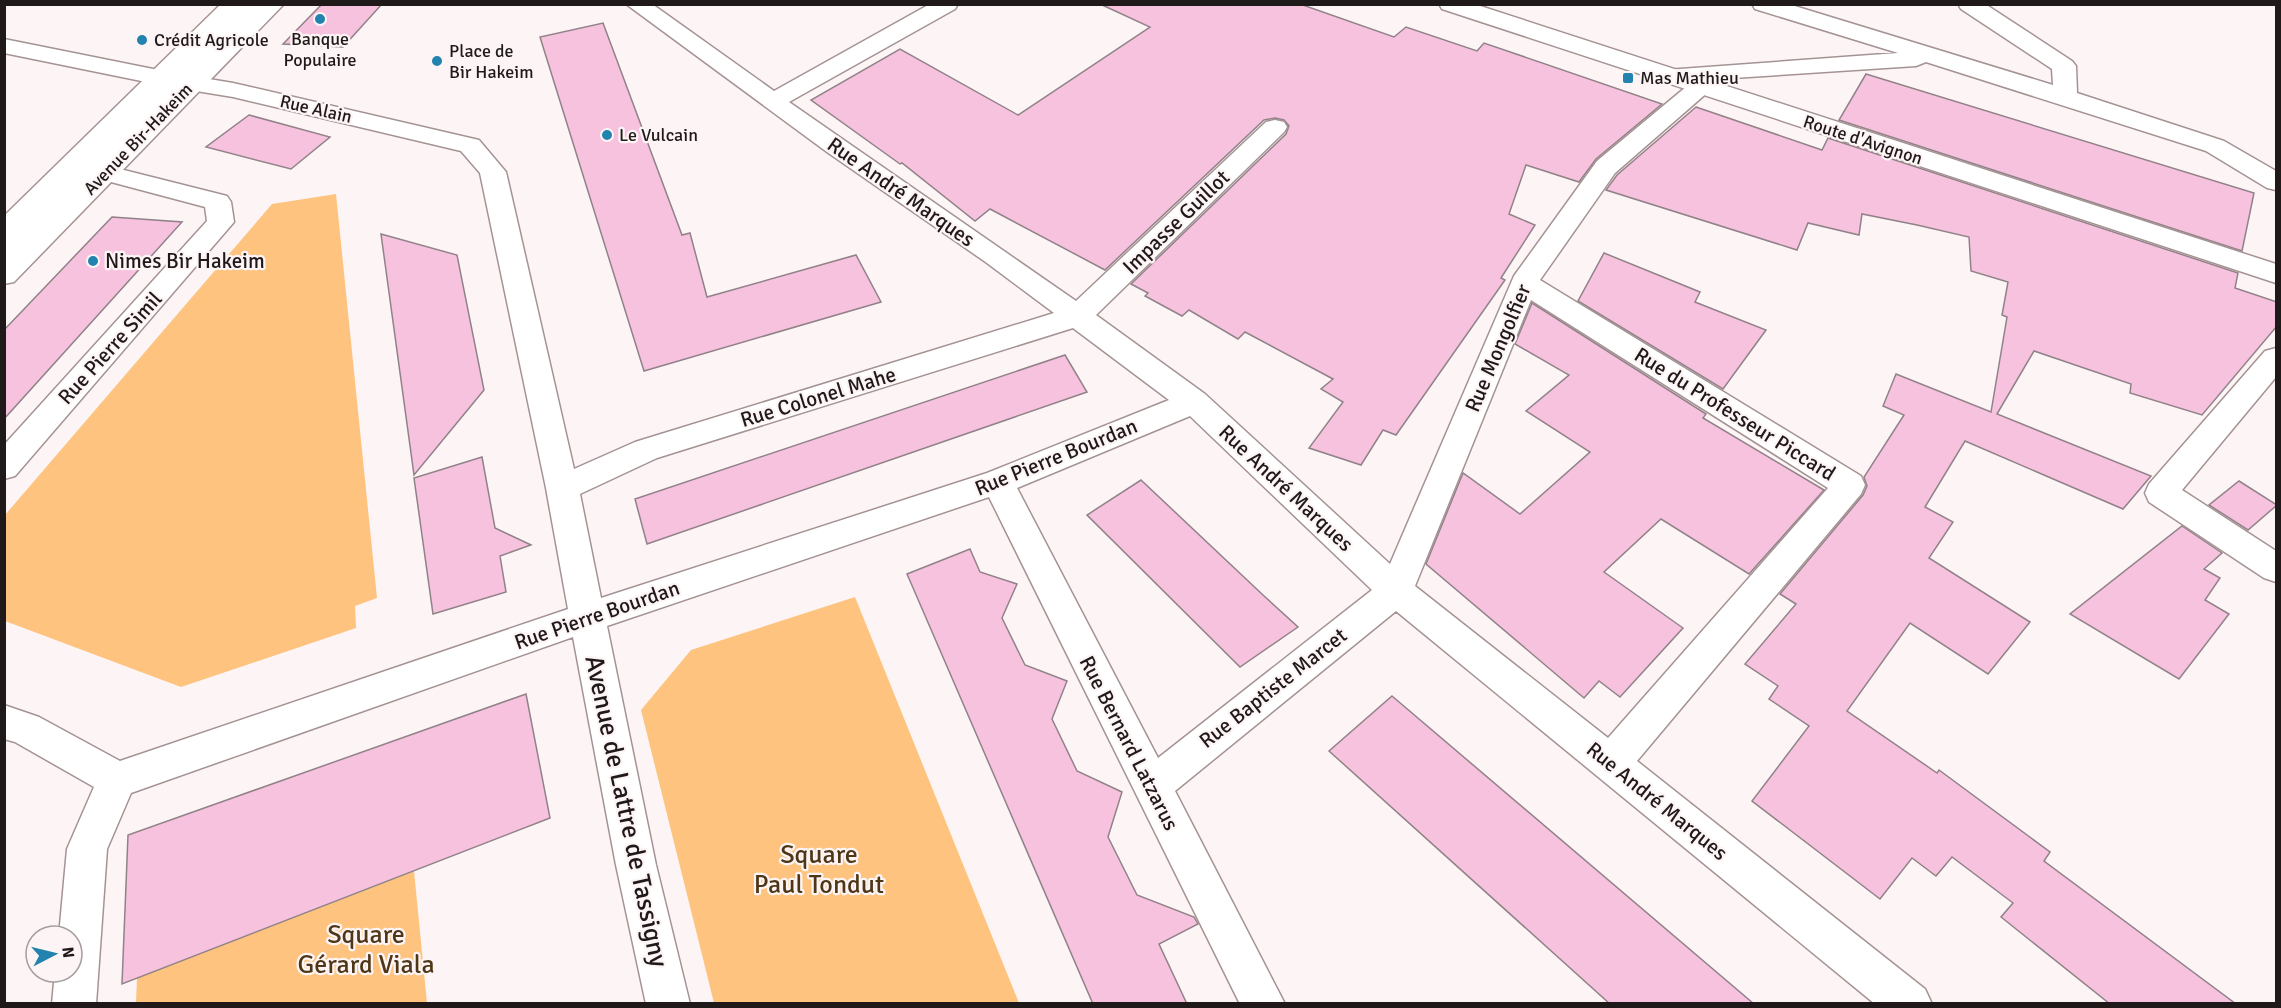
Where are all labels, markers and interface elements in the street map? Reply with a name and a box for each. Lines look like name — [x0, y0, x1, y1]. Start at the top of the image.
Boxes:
marker: Banque Populaire — [313, 12, 327, 26]
place label: Banque Populaire — [283, 28, 357, 71]
place label: Crédit Agricole — [154, 29, 269, 51]
marker: Crédit Agricole — [135, 33, 149, 47]
place label: Place de Bir Hakeim — [449, 40, 534, 83]
marker: Place de Bir Hakeim — [430, 54, 444, 68]
place label: Mas Mathieu — [1640, 67, 1739, 89]
marker: Mas Mathieu — [1621, 71, 1635, 85]
street label: Avenue Bir-Hakeim — [79, 78, 197, 200]
street label: Rue Alain — [278, 90, 354, 128]
street label: Route d'Avignon — [1801, 110, 1925, 170]
place label: Le Vulcain — [619, 124, 698, 146]
marker: Le Vulcain — [600, 128, 614, 142]
street label: Rue André Marques — [822, 131, 980, 253]
street label: Impasse Guillot — [1117, 164, 1235, 280]
place label: Nimes Bir Hakeim — [105, 248, 265, 274]
marker: Nimes Bir Hakeim — [86, 254, 100, 268]
street label: Rue Mongolfier — [1459, 280, 1537, 416]
street label: Rue Pierre Simil — [53, 286, 167, 410]
street label: Rue du Professeur Piccard — [1630, 341, 1840, 487]
street label: Rue Colonel Mahe — [737, 361, 899, 433]
street label: Rue Pierre Bourdan — [971, 413, 1141, 501]
street label: Rue André Marques — [1214, 419, 1358, 557]
street label: Rue Pierre Bourdan — [511, 575, 683, 655]
street label: Rue Baptiste Marcet — [1194, 622, 1352, 754]
street label: Rue Bernard Latzarus — [1074, 651, 1184, 835]
street label: Avenue de Lattre de Tassigny — [577, 652, 675, 970]
street label: Rue André Marques — [1581, 736, 1733, 866]
park label: Square Paul Tondut — [754, 839, 884, 901]
park label: Square Gérard Viala — [297, 919, 435, 981]
north arrow — [24, 924, 84, 984]
text: N — [57, 946, 78, 959]

